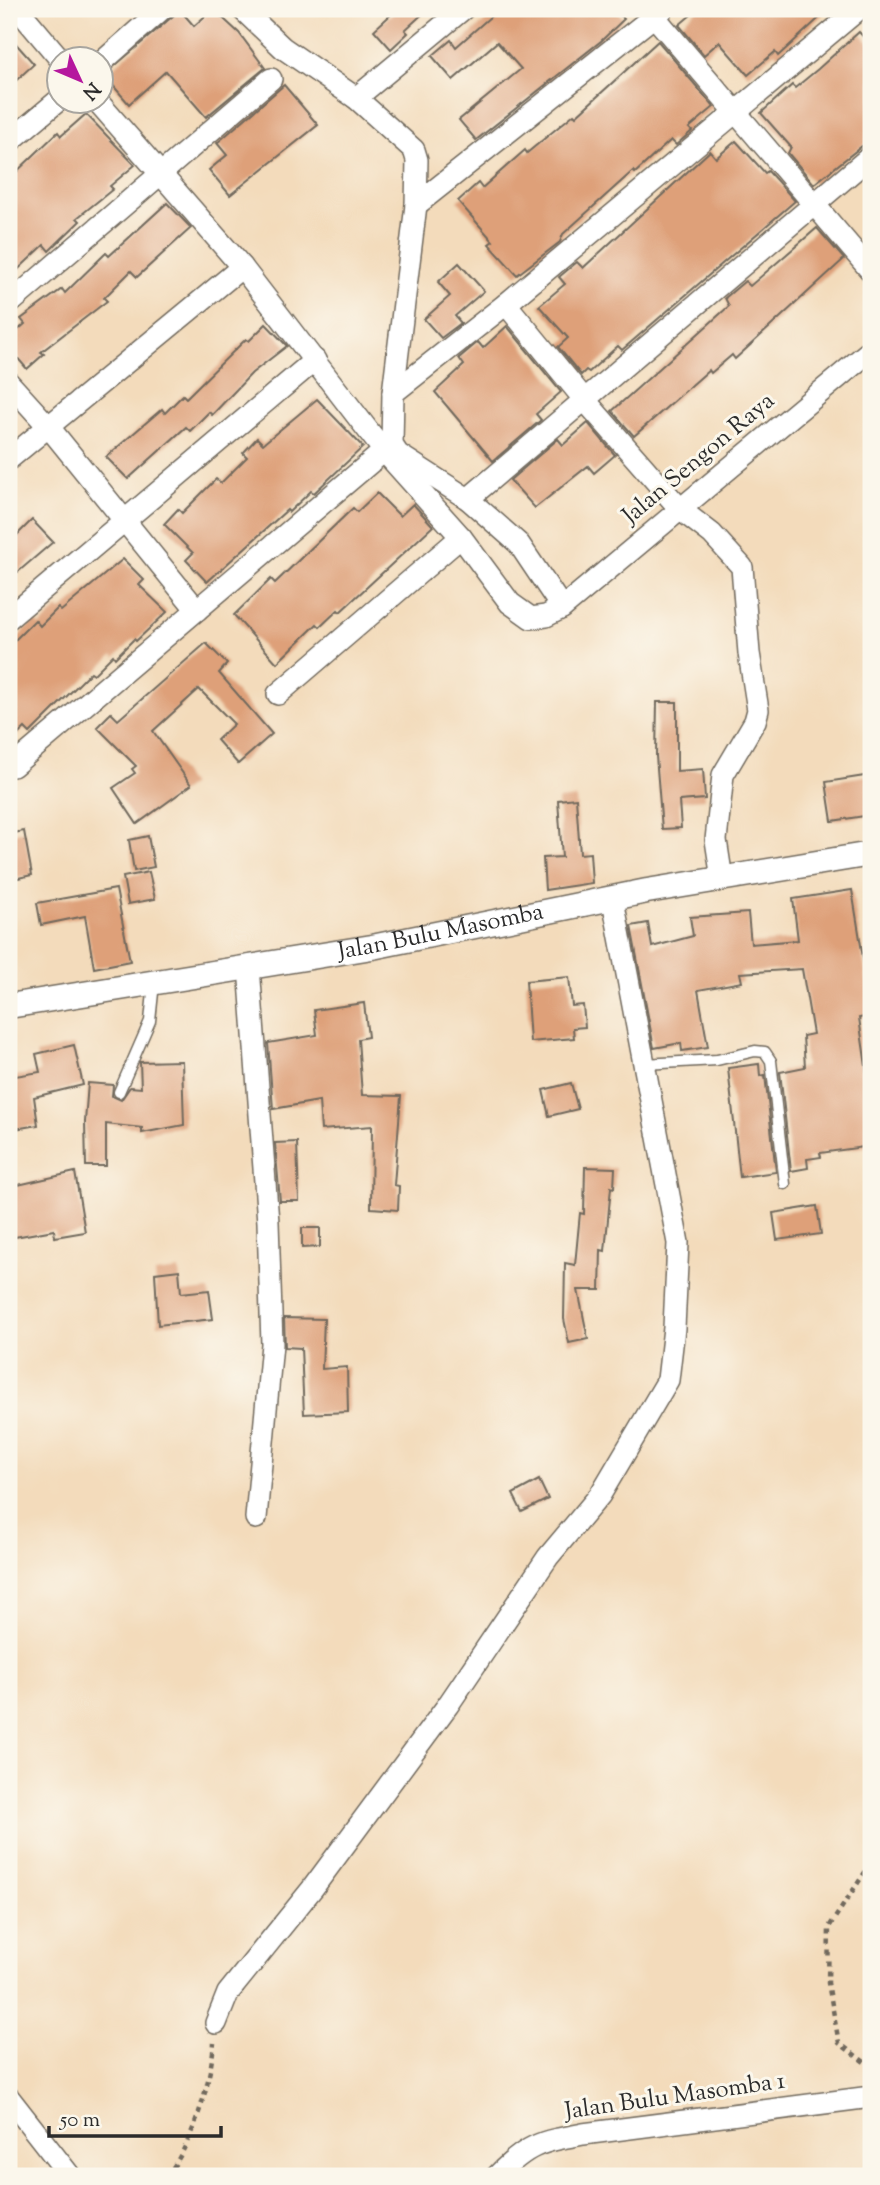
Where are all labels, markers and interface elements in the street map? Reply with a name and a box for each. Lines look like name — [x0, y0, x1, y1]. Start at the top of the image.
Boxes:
north arrow — [46, 46, 116, 116]
text: N — [75, 75, 105, 105]
street label: Jalan Sengon Raya — [614, 385, 783, 534]
street label: Jalan Bulu Masomba — [333, 895, 547, 970]
street label: Jalan Bulu Masomba 1 — [561, 2065, 787, 2130]
scale bar — [49, 2094, 220, 2138]
text: 50 m — [59, 2106, 100, 2136]

